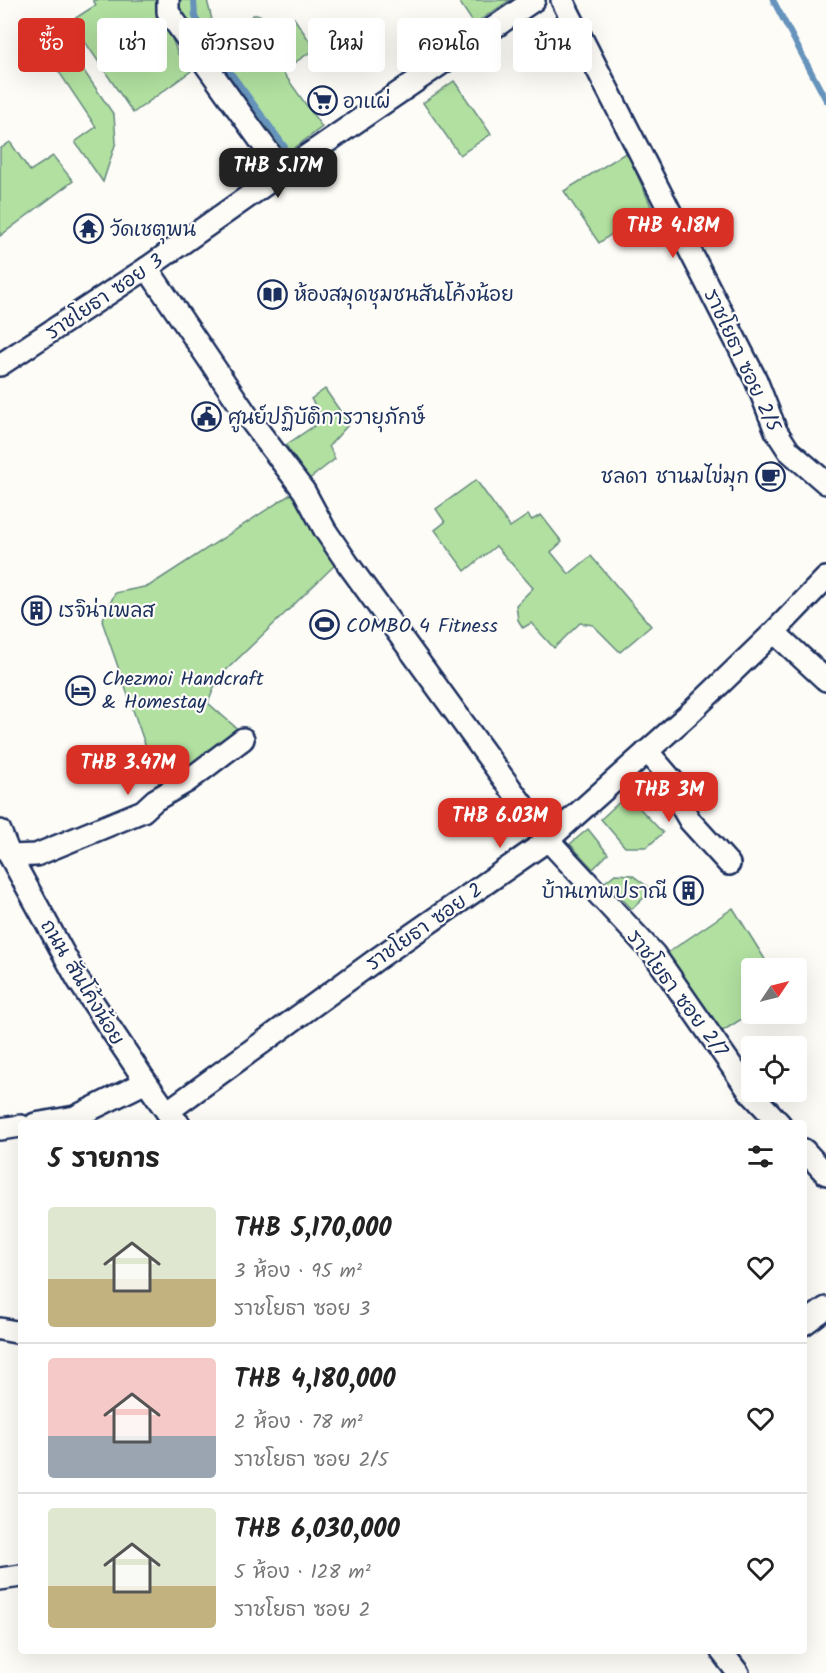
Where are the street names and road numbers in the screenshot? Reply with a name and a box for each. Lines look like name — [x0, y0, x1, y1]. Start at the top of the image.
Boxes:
street label: ราชโยธา ซอย 3 — [40, 246, 170, 349]
street label: ราชโยธา ซอย 2/5 — [694, 284, 789, 439]
street label: ราชโยธา ซอย 2 — [360, 875, 490, 980]
street label: ถนน สันโค้งน้อย — [31, 914, 132, 1052]
street label: ราชโยธา ซอย 2/7 — [618, 924, 736, 1065]

